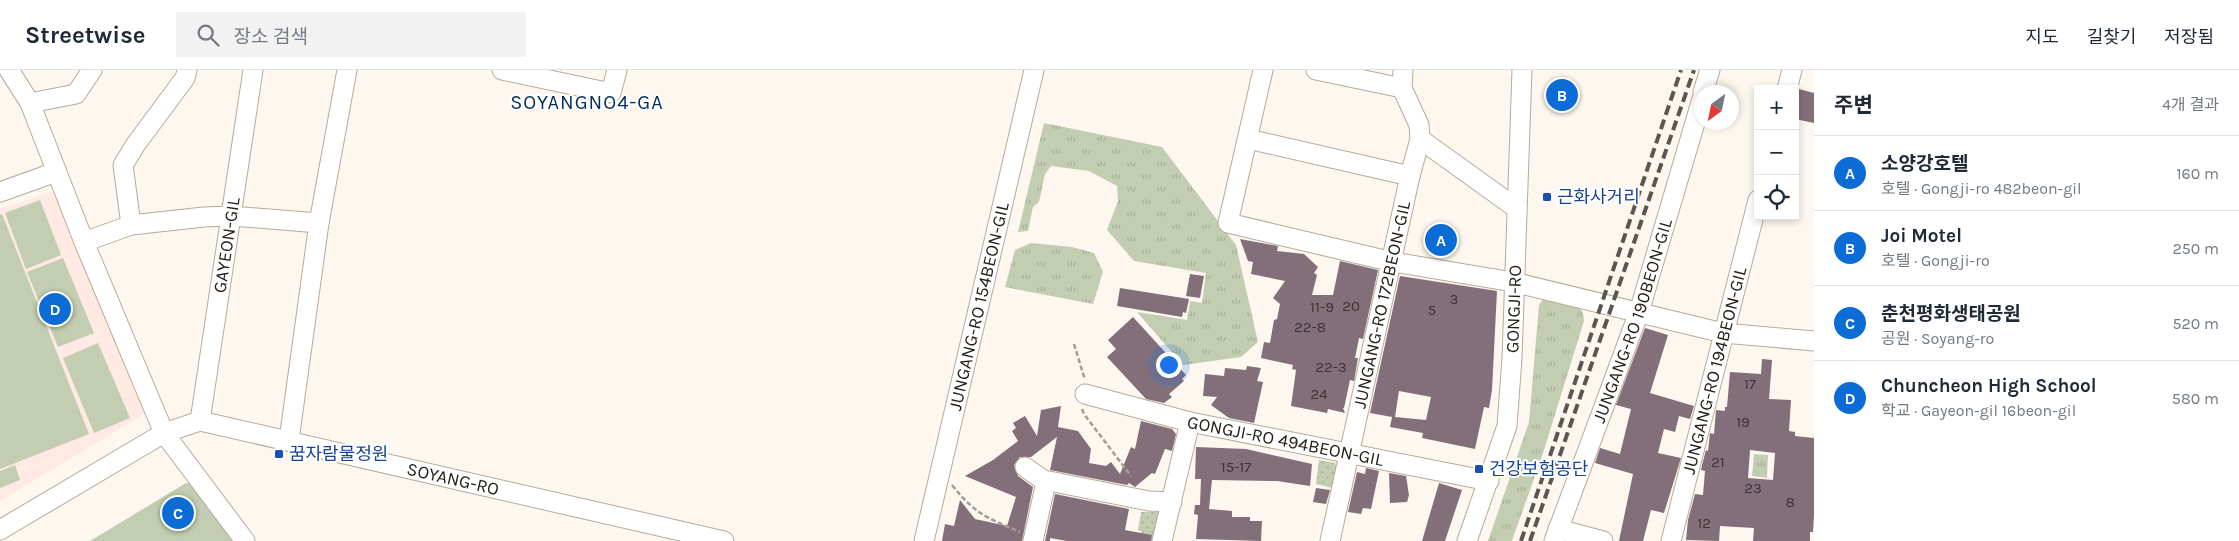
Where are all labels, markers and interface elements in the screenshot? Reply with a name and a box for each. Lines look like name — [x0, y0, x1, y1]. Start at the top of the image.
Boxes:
search box — [176, 12, 526, 57]
text: Streetwise — [25, 21, 146, 49]
icon: search — [194, 21, 222, 49]
text: 장소 검색 — [234, 26, 308, 48]
text: 지도 — [2026, 26, 2059, 48]
text: 길찾기 — [2087, 26, 2136, 48]
text: 저장됨 — [2164, 26, 2214, 48]
pin: B — [1546, 76, 1578, 114]
north arrow — [1694, 85, 1739, 130]
map controls — [1754, 85, 1799, 220]
button: + — [1754, 85, 1799, 130]
district label: SOYANGNO4-GA — [510, 91, 664, 114]
text: 주변 — [1834, 93, 1873, 117]
text: 4개 결과 — [2162, 95, 2219, 114]
button: − — [1754, 130, 1799, 175]
text: 소양강호텔 — [1881, 153, 1968, 175]
text: A — [1845, 164, 1855, 183]
text: 160 m — [2176, 164, 2219, 183]
button: locate — [1754, 175, 1799, 220]
text: 호텔 · Gongji-ro 482beon-gil — [1881, 179, 2081, 198]
place label: 근화사거리 — [1557, 186, 1640, 208]
marker: 근화사거리 — [1541, 191, 1553, 203]
street label: GAYEON-GIL — [208, 195, 245, 294]
street label: JUNGANG-RO 172BEON-GIL — [1348, 198, 1415, 410]
street label: JUNGANG-RO 154BEON-GIL — [944, 199, 1014, 413]
street label: JUNGANG-RO 190BEON-GIL — [1588, 216, 1677, 426]
pin: A — [1425, 221, 1457, 259]
text: Joi Motel — [1881, 225, 1962, 247]
text: B — [1845, 239, 1855, 258]
text: 250 m — [2172, 239, 2219, 258]
text: 호텔 · Gongji-ro — [1881, 251, 1990, 270]
street label: GONGJI-RO — [1501, 264, 1526, 354]
street label: JUNGANG-RO 194BEON-GIL — [1678, 264, 1750, 476]
pin: D — [39, 290, 71, 328]
house number: 3 — [1450, 290, 1458, 308]
house number: 20 — [1342, 297, 1360, 315]
house number: 11-9 — [1310, 298, 1334, 316]
house number: 5 — [1428, 301, 1436, 319]
text: 춘천평화생태공원 — [1881, 303, 2021, 325]
text: C — [1845, 314, 1855, 333]
text: 520 m — [2172, 314, 2219, 333]
house number: 22-8 — [1294, 318, 1326, 336]
text: 공원 · Soyang-ro — [1881, 329, 1994, 348]
your location — [1156, 352, 1182, 378]
house number: 22-3 — [1315, 358, 1347, 376]
house number: 17 — [1744, 375, 1756, 393]
text: Chuncheon High School — [1881, 375, 2097, 397]
house number: 24 — [1310, 385, 1328, 403]
text: D — [1845, 389, 1855, 408]
text: 580 m — [2172, 389, 2219, 408]
text: 학교 · Gayeon-gil 16beon-gil — [1881, 401, 2076, 420]
street label: GONGJI-RO 494BEON-GIL — [1185, 411, 1386, 471]
house number: 19 — [1736, 413, 1750, 431]
place label: 꿈자람물정원 — [289, 443, 388, 465]
marker: 꿈자람물정원 — [273, 448, 285, 460]
house number: 21 — [1711, 453, 1725, 471]
street label: SOYANG-RO — [405, 458, 501, 500]
house number: 15-17 — [1221, 458, 1251, 476]
place label: 건강보험공단 — [1489, 458, 1588, 480]
marker: 건강보험공단 — [1473, 463, 1485, 475]
house number: 23 — [1744, 479, 1762, 497]
house number: 8 — [1785, 493, 1795, 511]
pin: C — [162, 494, 194, 532]
house number: 12 — [1697, 514, 1711, 532]

